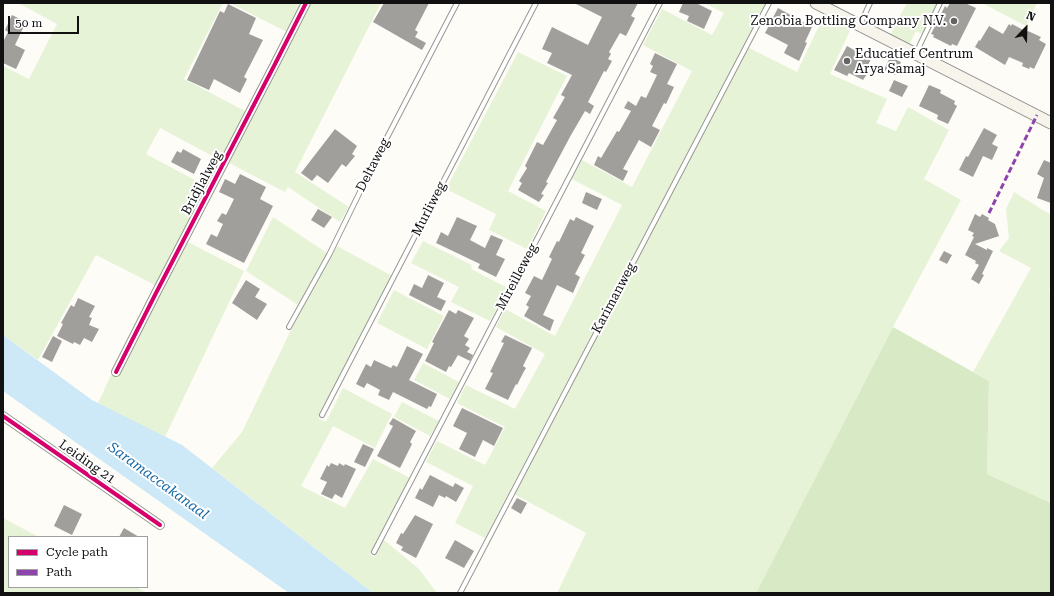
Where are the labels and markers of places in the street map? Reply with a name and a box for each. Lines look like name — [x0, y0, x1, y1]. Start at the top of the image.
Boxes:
place label: Zenobia Bottling Company N.V. — [750, 13, 946, 29]
marker: Zenobia Bottling Company N.V. — [949, 16, 959, 26]
place label: Educatief Centrum Arya Samaj — [855, 46, 973, 77]
marker: Educatief Centrum Arya Samaj — [842, 56, 852, 66]

